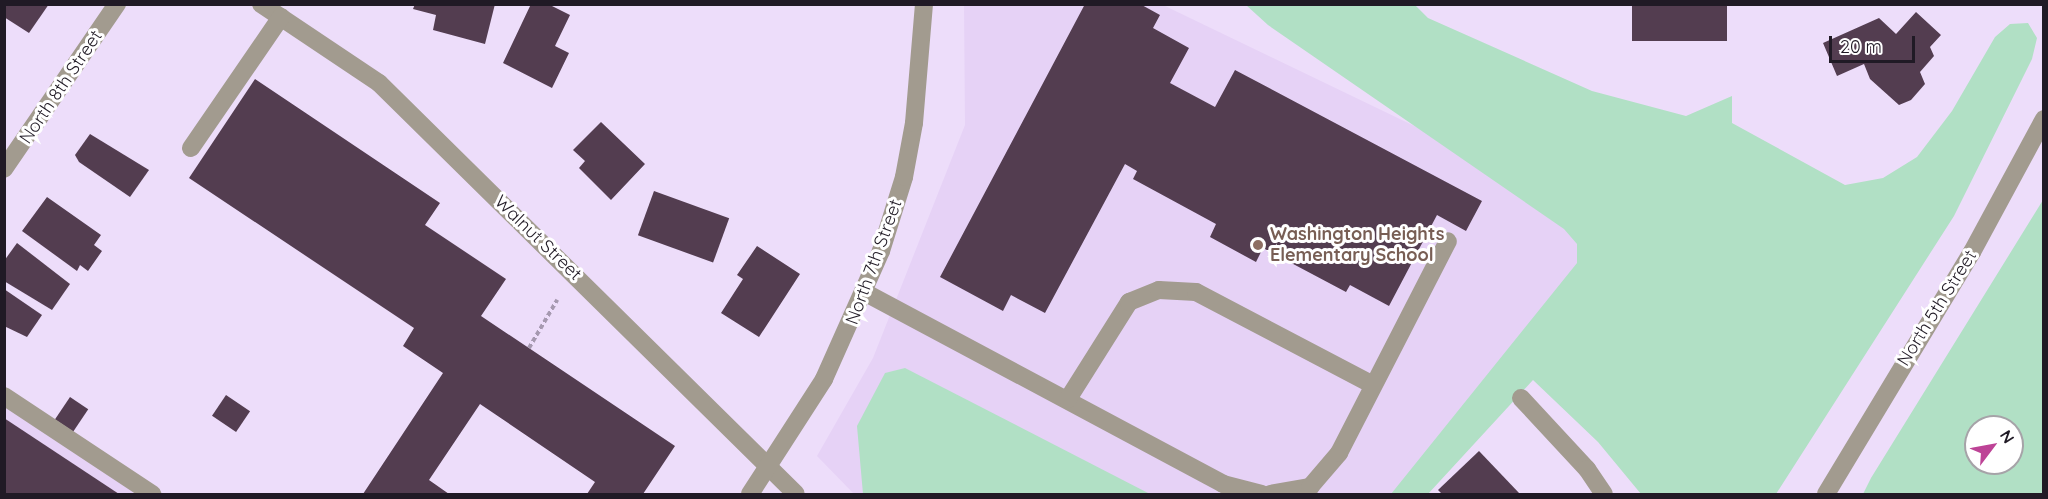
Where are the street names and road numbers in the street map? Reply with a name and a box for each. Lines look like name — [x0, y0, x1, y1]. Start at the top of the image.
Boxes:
street label: North 8th Street — [15, 26, 107, 148]
street label: Walnut Street — [490, 191, 586, 285]
street label: North 7th Street — [841, 196, 907, 328]
street label: North 5th Street — [1893, 246, 1981, 370]

